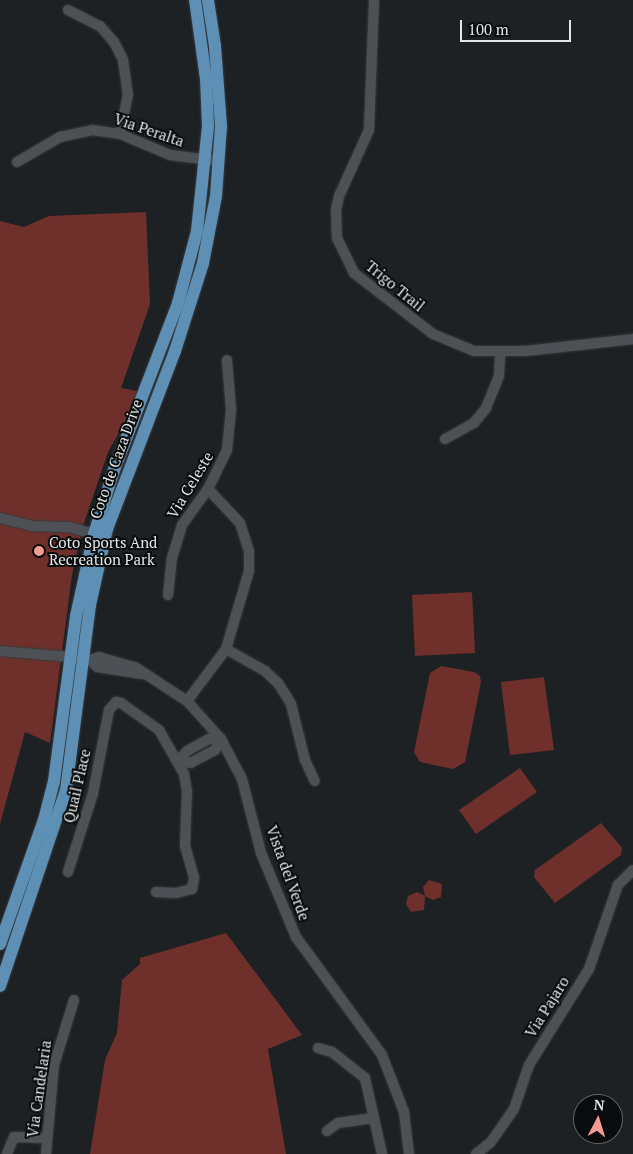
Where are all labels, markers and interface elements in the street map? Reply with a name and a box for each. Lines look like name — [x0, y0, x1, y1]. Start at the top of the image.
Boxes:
scale bar — [463, 10, 574, 42]
text: 100 m — [468, 19, 509, 39]
street label: Via Peralta — [112, 110, 186, 150]
street label: Trigo Trail — [362, 257, 428, 315]
street label: Coto de Caza Drive — [86, 397, 146, 521]
street label: Via Celeste — [163, 448, 217, 522]
place label: Coto Sports And Recreation Park — [49, 533, 158, 568]
marker: Coto Sports And Recreation Park — [33, 545, 45, 557]
street label: Quail Place — [60, 747, 94, 825]
street label: Vista del Verde — [262, 823, 314, 923]
street label: Via Pajaro — [521, 973, 573, 1041]
street label: Via Candelaria — [23, 1039, 55, 1139]
north arrow — [573, 1094, 623, 1144]
text: N — [593, 1095, 605, 1114]

